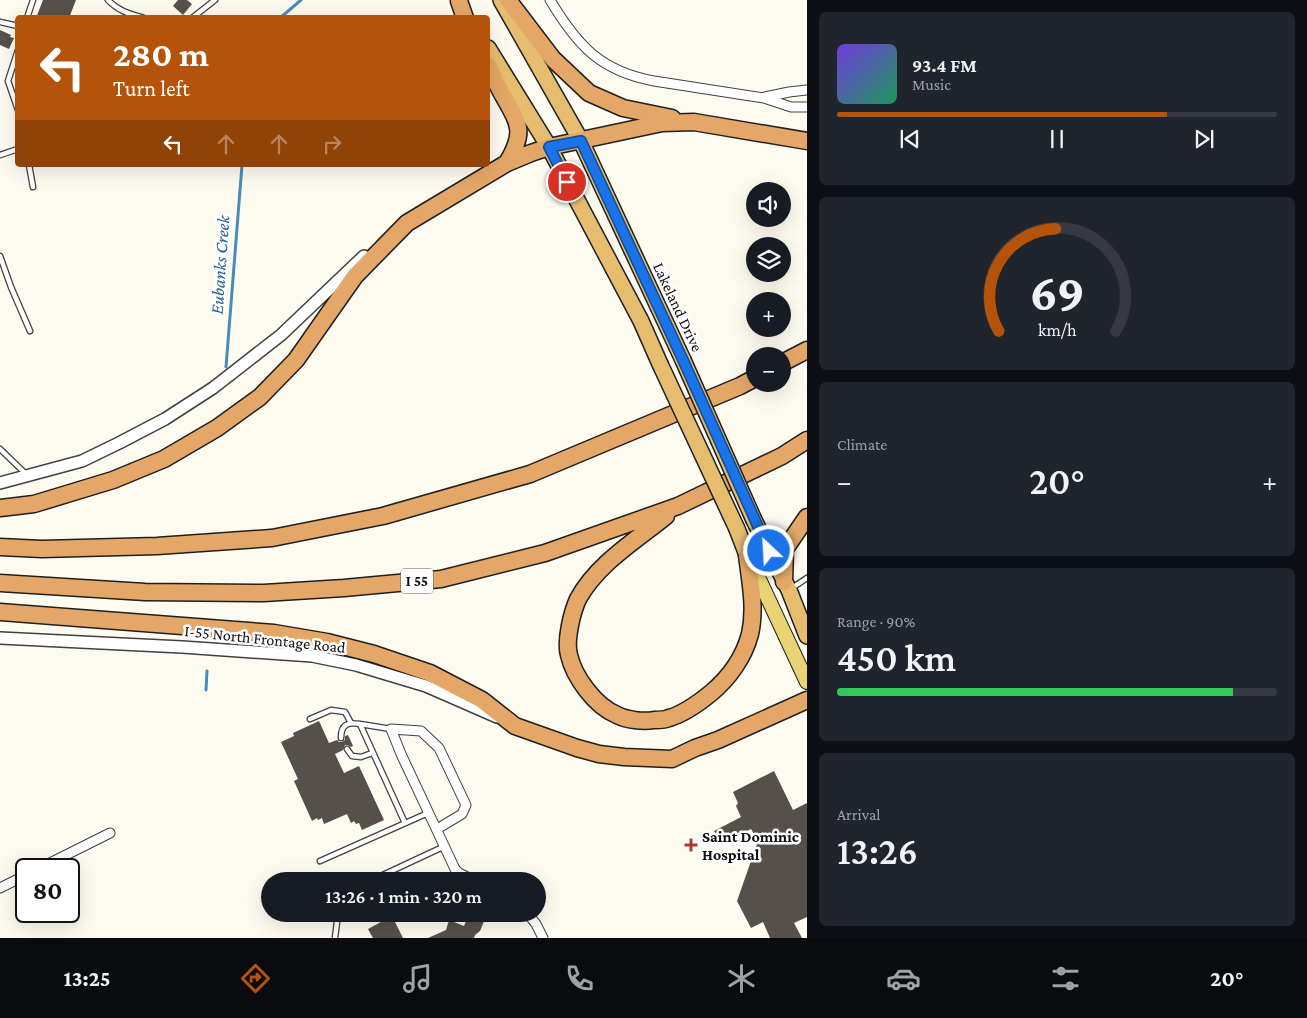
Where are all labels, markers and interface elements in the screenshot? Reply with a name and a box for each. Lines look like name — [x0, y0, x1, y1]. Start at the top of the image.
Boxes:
icon: left — [30, 35, 95, 100]
text: 280 m — [113, 35, 209, 74]
text: 93.4 FM — [912, 55, 977, 76]
text: Turn left — [113, 76, 190, 101]
text: Music — [912, 76, 951, 93]
icon: previous — [896, 125, 924, 153]
icon: pause — [1043, 125, 1071, 153]
icon: next — [1190, 125, 1218, 153]
icon: left — [159, 130, 187, 158]
icon: ahead — [212, 130, 240, 158]
icon: ahead — [265, 130, 293, 158]
icon: right — [318, 130, 346, 158]
pin — [546, 161, 588, 203]
icon: arrive — [553, 168, 581, 196]
map controls — [746, 182, 791, 392]
button: sound — [746, 182, 791, 227]
water label: Eubanks Creek — [207, 214, 234, 315]
button: layers — [746, 237, 791, 282]
street label: Lakeland Drive — [650, 260, 706, 354]
text: 69 — [1029, 263, 1085, 321]
button: + — [746, 292, 791, 337]
text: km/h — [1038, 320, 1077, 340]
button: − — [746, 347, 791, 392]
text: Climate — [837, 436, 887, 453]
text: 20° — [1029, 460, 1085, 502]
text: − — [837, 466, 852, 497]
text: + — [1262, 466, 1277, 497]
position arrow — [742, 524, 794, 576]
road number: I 55 — [401, 568, 433, 594]
text: Range · 90% — [837, 613, 915, 630]
street label: I-55 North Frontage Road — [184, 622, 347, 657]
text: 450 km — [837, 637, 956, 679]
text: Arrival — [837, 806, 881, 823]
place label: Saint Dominic Hospital — [702, 828, 799, 863]
text: 13:26 — [837, 830, 918, 872]
marker: Saint Dominic Hospital — [684, 838, 698, 852]
speed limit sign: 80 — [15, 858, 80, 923]
text: 13:26 · 1 min · 320 m — [325, 886, 482, 907]
icon: directions — [238, 961, 273, 996]
icon: music — [400, 961, 435, 996]
icon: phone — [562, 961, 597, 996]
icon: climate — [724, 961, 759, 996]
icon: car — [886, 961, 921, 996]
icon: filters — [1048, 961, 1083, 996]
text: 13:25 — [64, 966, 111, 991]
text: 20° — [1210, 966, 1243, 991]

